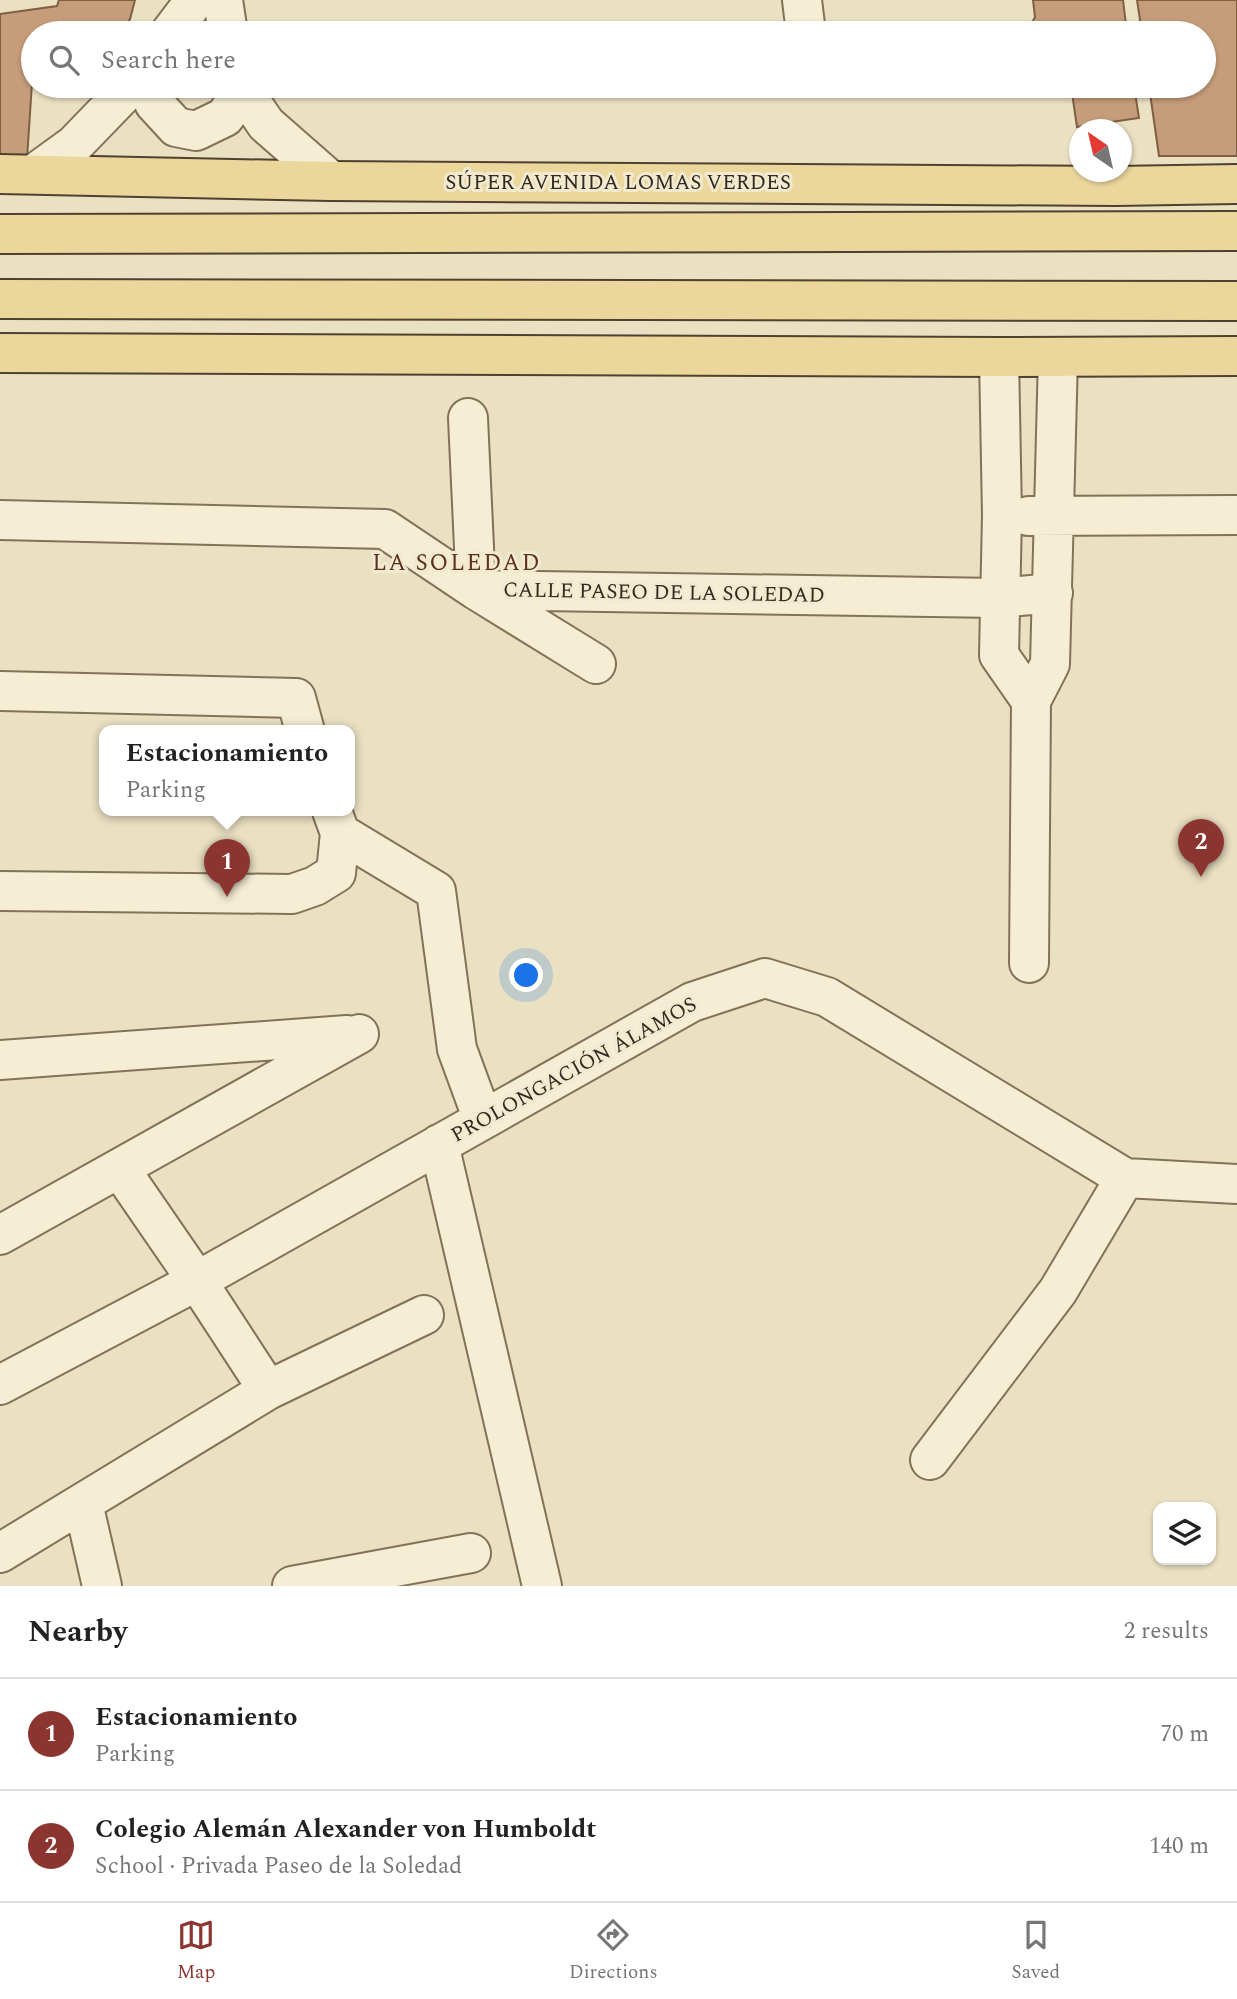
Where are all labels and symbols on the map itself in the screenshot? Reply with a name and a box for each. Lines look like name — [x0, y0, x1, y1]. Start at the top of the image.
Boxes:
north arrow — [1069, 119, 1132, 182]
street label: SÚPER AVENIDA LOMAS VERDES — [445, 167, 791, 199]
district label: LA SOLEDAD — [372, 546, 542, 581]
street label: CALLE PASEO DE LA SOLEDAD — [503, 574, 825, 612]
pin: 2 — [1178, 819, 1224, 877]
pin: 1 — [204, 839, 250, 897]
your location — [509, 958, 543, 992]
street label: PROLONGACIÓN ÁLAMOS — [445, 989, 703, 1151]

